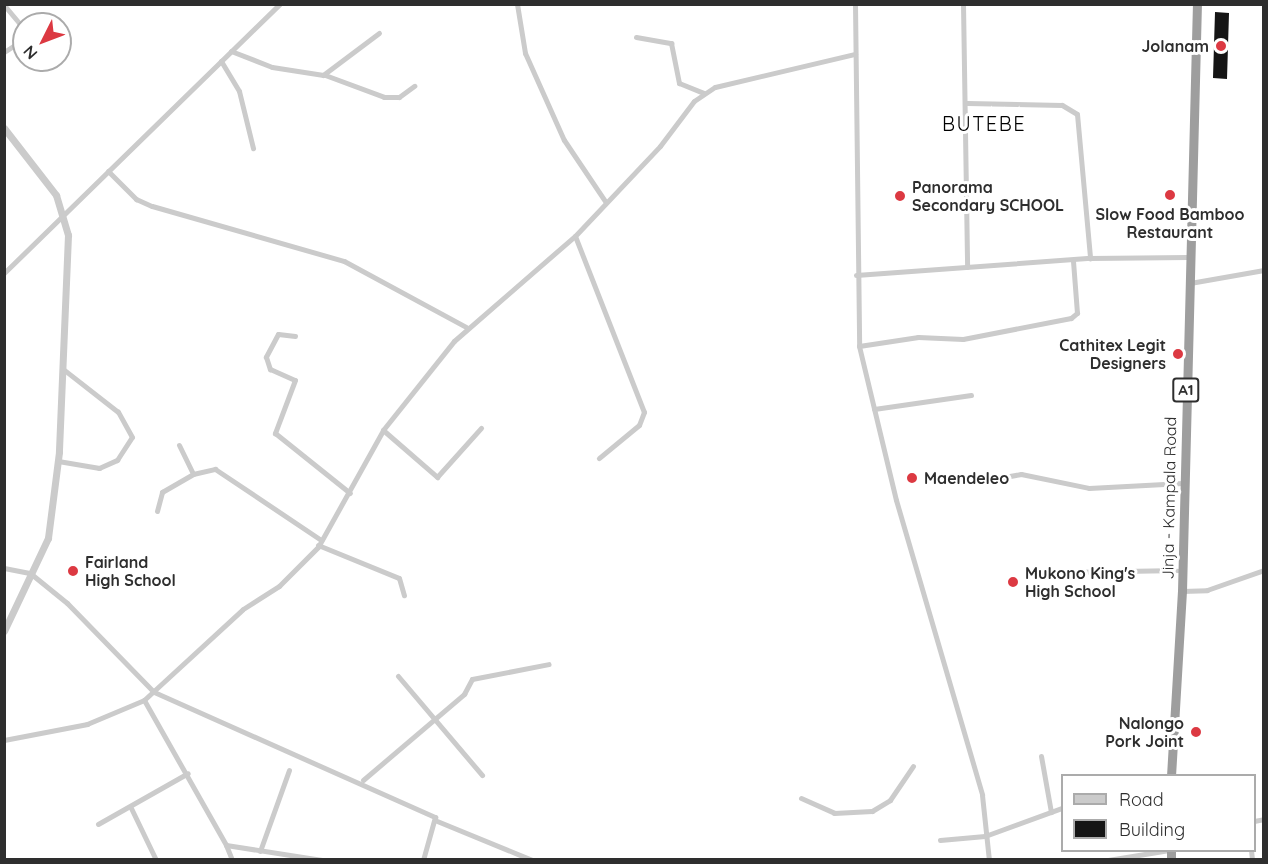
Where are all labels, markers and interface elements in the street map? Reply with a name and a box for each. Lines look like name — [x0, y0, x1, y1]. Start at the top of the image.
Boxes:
north arrow — [12, 12, 72, 72]
place label: Jolanam — [1141, 36, 1209, 56]
marker: Jolanam — [1214, 39, 1228, 53]
text: N — [19, 42, 41, 64]
district label: BUTEBE — [942, 111, 1026, 135]
place label: Panorama Secondary SCHOOL — [912, 177, 1064, 215]
marker: Slow Food Bamboo Restaurant — [1163, 188, 1177, 202]
marker: Panorama Secondary SCHOOL — [893, 189, 907, 203]
place label: Slow Food Bamboo Restaurant — [1095, 204, 1245, 242]
place label: Cathitex Legit Designers — [1059, 335, 1166, 373]
marker: Cathitex Legit Designers — [1171, 347, 1185, 361]
road number: A1 — [1171, 378, 1201, 402]
street label: Jinja - Kampala Road — [1158, 416, 1180, 580]
place label: Maendeleo — [924, 468, 1009, 488]
marker: Maendeleo — [905, 471, 919, 485]
place label: Fairland High School — [85, 552, 176, 590]
place label: Mukono King's High School — [1025, 563, 1135, 601]
marker: Fairland High School — [66, 564, 80, 578]
marker: Mukono King's High School — [1006, 575, 1020, 589]
place label: Nalongo Pork Joint — [1105, 713, 1184, 751]
marker: Nalongo Pork Joint — [1189, 725, 1203, 739]
legend — [1061, 774, 1256, 852]
text: Road — [1119, 788, 1164, 811]
text: Building — [1119, 818, 1185, 841]

